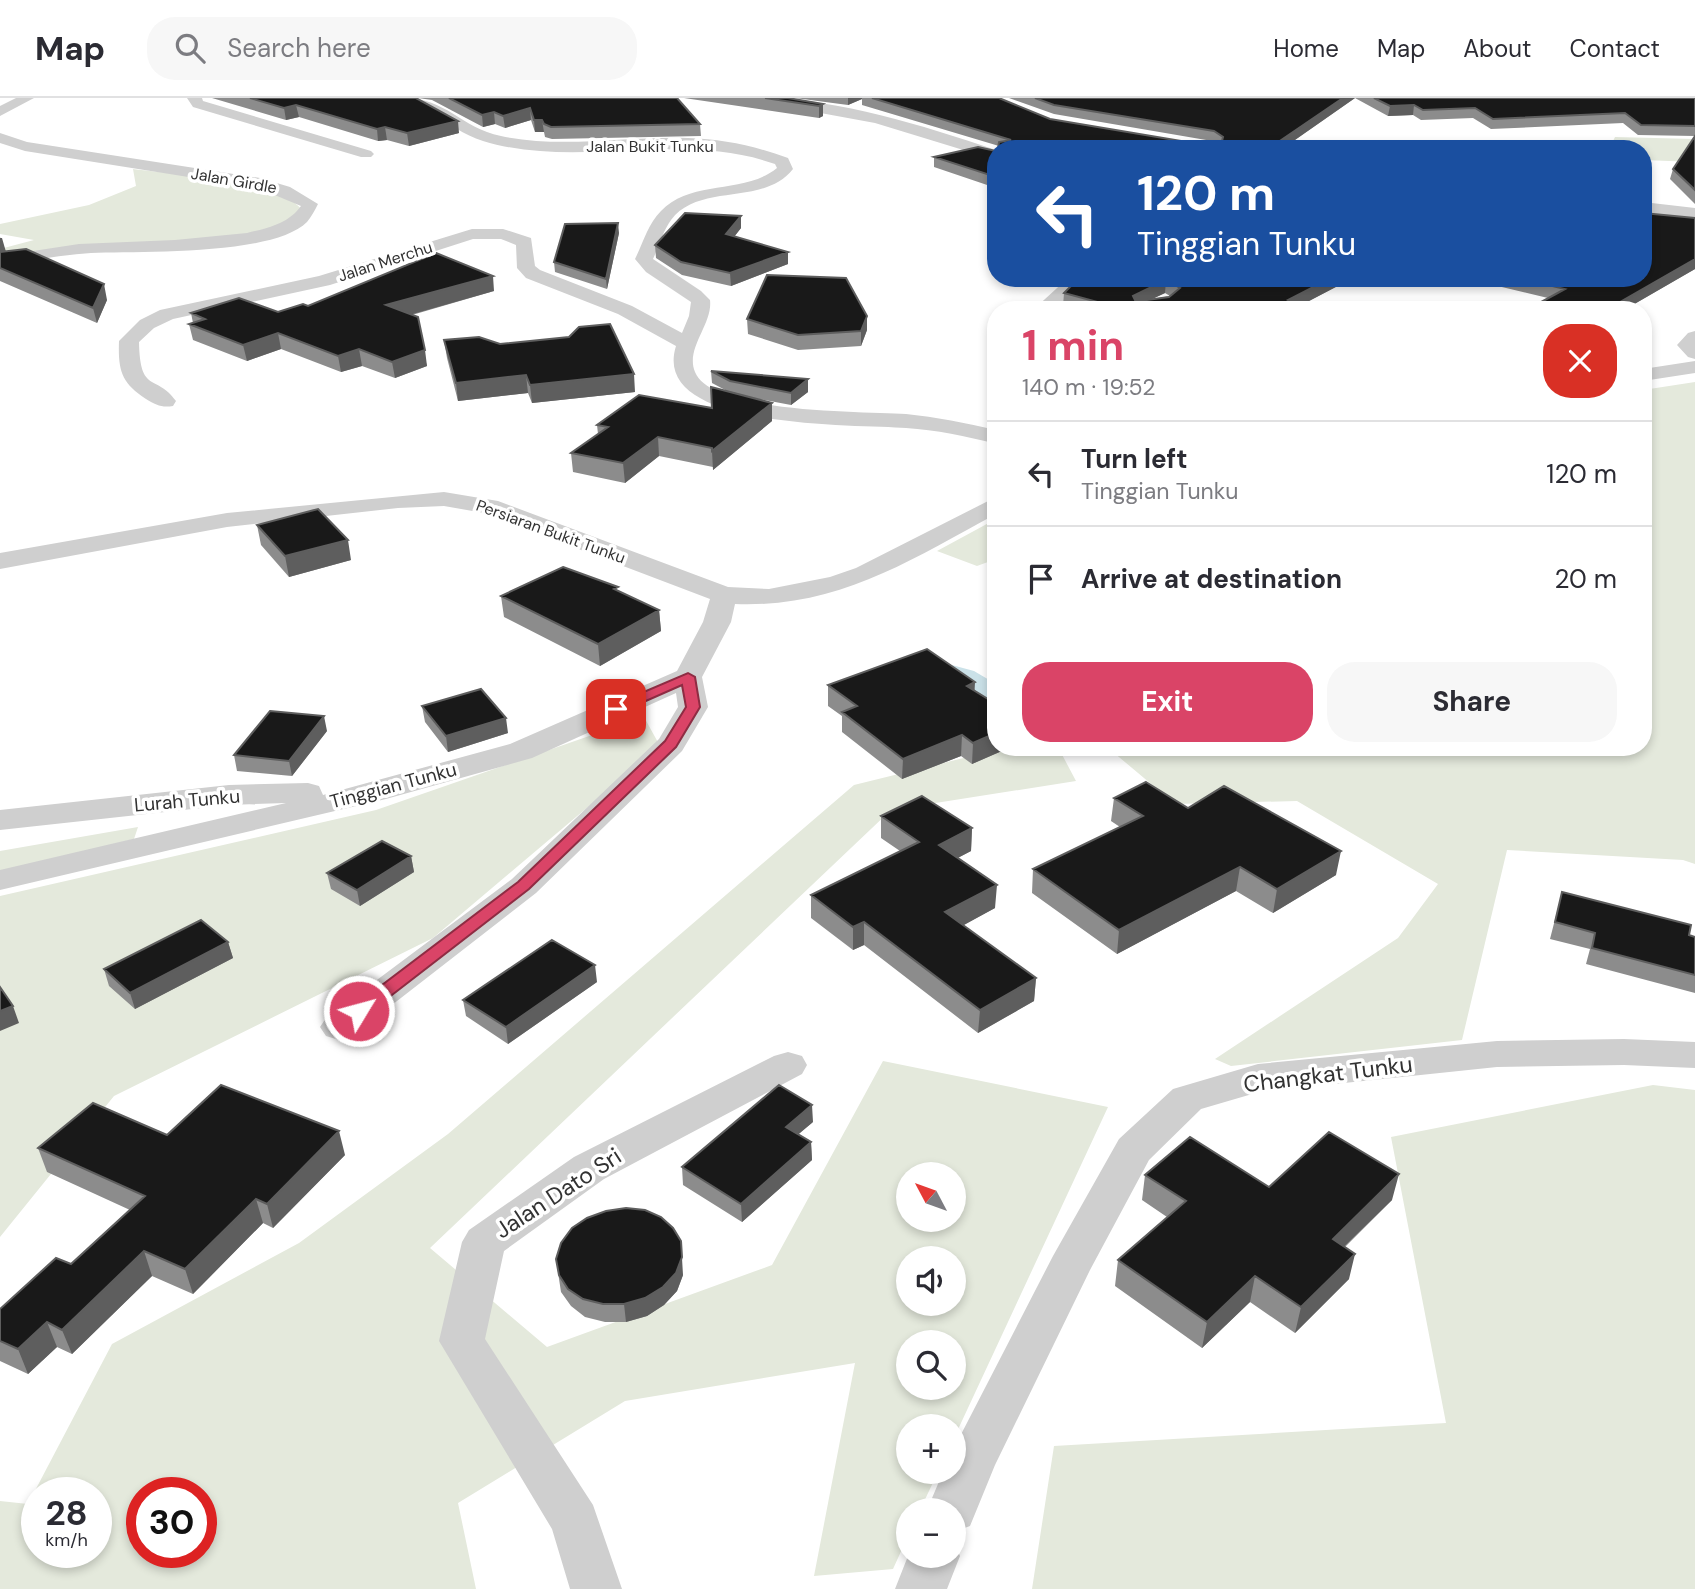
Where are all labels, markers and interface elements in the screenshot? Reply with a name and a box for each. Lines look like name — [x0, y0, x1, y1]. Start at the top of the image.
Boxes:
search box — [147, 17, 637, 80]
text: Map — [35, 27, 105, 70]
icon: search — [171, 29, 209, 67]
text: Search here — [227, 31, 371, 65]
text: Home — [1273, 33, 1339, 64]
text: Map — [1377, 33, 1425, 64]
text: About — [1463, 33, 1532, 64]
text: Contact — [1570, 33, 1660, 64]
street label: Jalan Bukit Tunku — [586, 136, 714, 157]
text: 120 m — [1137, 161, 1275, 225]
street label: Jalan Girdle — [189, 163, 278, 198]
icon: left — [1022, 168, 1113, 259]
text: Tinggian Tunku — [1137, 223, 1356, 265]
street label: Jalan Merchu — [335, 236, 435, 287]
text: 1 min — [1022, 318, 1124, 373]
button: close — [1543, 324, 1617, 398]
text: 140 m · 19:52 — [1022, 372, 1155, 402]
text: Turn left — [1081, 442, 1188, 476]
icon: left — [1022, 455, 1060, 493]
text: 120 m — [1546, 457, 1617, 491]
text: Tinggian Tunku — [1081, 476, 1239, 506]
street label: Persiaran Bukit Tunku — [473, 495, 628, 568]
icon: arrive — [1022, 560, 1060, 598]
text: Arrive at destination — [1081, 562, 1342, 596]
text: 20 m — [1554, 562, 1617, 596]
button: Exit — [1022, 662, 1313, 742]
button: Share — [1327, 662, 1617, 742]
pin — [586, 679, 646, 739]
icon: arrive — [597, 690, 635, 728]
street label: Tinggian Tunku — [327, 757, 459, 814]
street label: Lurah Tunku — [133, 783, 241, 818]
position arrow — [322, 974, 396, 1048]
street label: Changkat Tunku — [1242, 1049, 1414, 1099]
street label: Jalan Dato Sri — [489, 1141, 627, 1245]
north arrow — [896, 1162, 966, 1232]
map controls — [896, 1162, 966, 1568]
button: sound — [896, 1246, 966, 1316]
button: search — [896, 1330, 966, 1400]
button: + — [896, 1414, 966, 1484]
speed limit sign: 30 — [126, 1477, 217, 1568]
text: 28 — [45, 1490, 88, 1536]
button: − — [896, 1498, 966, 1568]
text: km/h — [45, 1528, 88, 1552]

